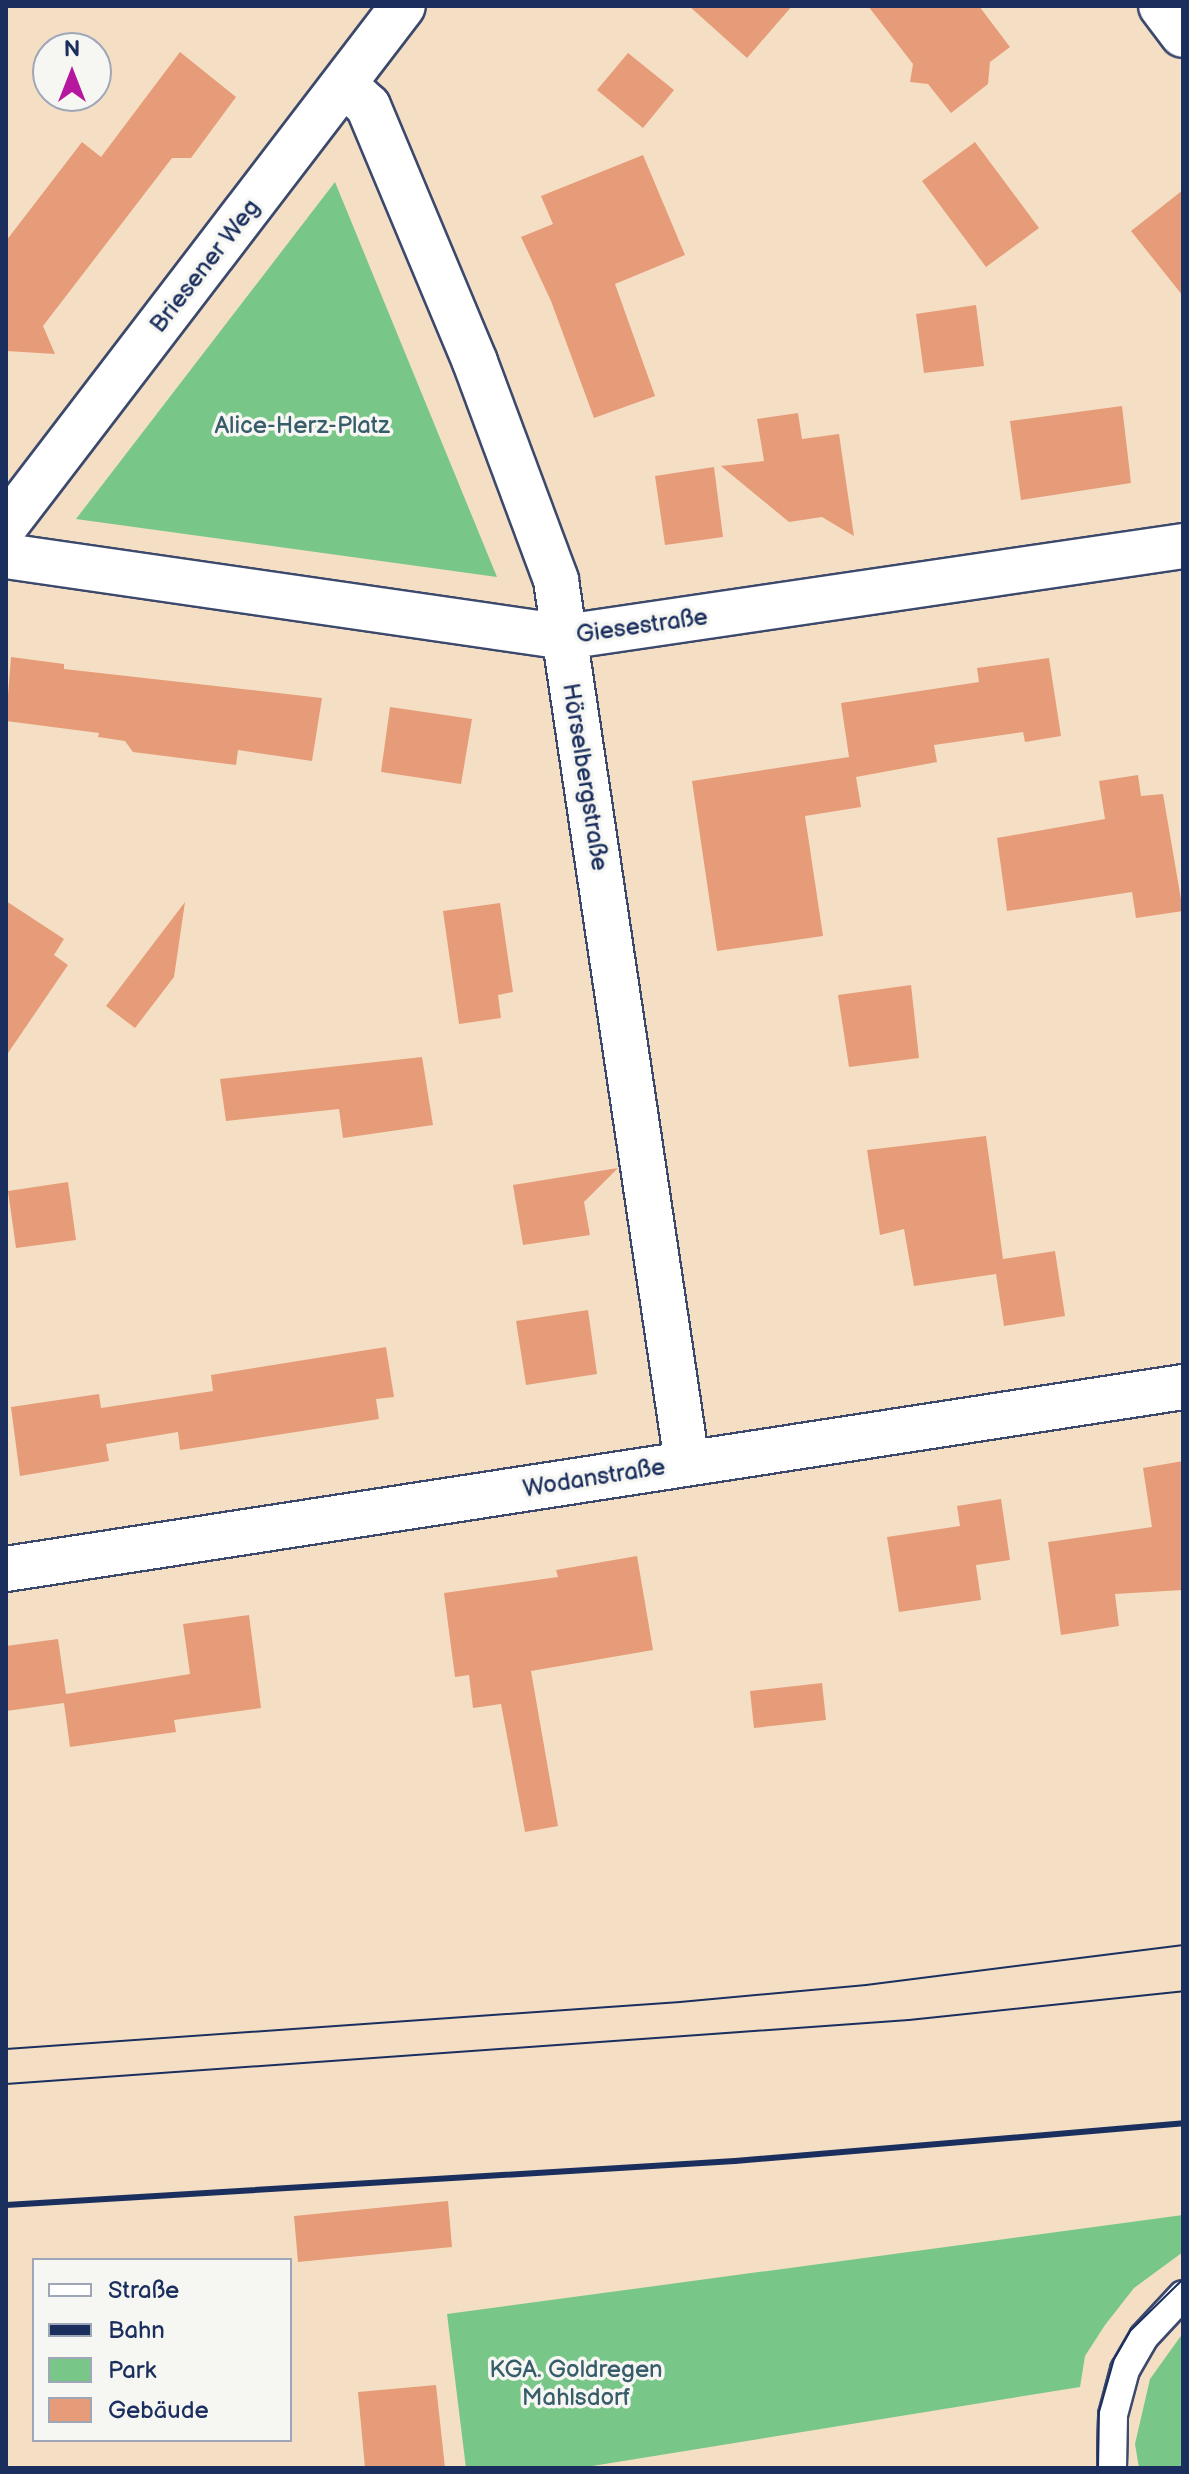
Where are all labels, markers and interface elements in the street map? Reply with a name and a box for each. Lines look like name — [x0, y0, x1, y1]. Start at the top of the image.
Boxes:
north arrow — [32, 32, 112, 112]
text: N — [64, 36, 80, 63]
street label: Briesener Weg — [144, 193, 266, 339]
park label: Alice-Herz-Platz — [214, 412, 390, 440]
street label: Giesestraße — [574, 603, 710, 649]
street label: Hörselbergstraße — [556, 681, 614, 873]
street label: Wodanstraße — [521, 1453, 667, 1503]
legend — [32, 2258, 292, 2442]
text: Straße — [108, 2276, 179, 2305]
text: Bahn — [108, 2316, 165, 2345]
text: Park — [108, 2356, 156, 2385]
park label: KGA. Goldregen Mahlsdorf — [489, 2356, 663, 2412]
text: Gebäude — [108, 2396, 209, 2425]

